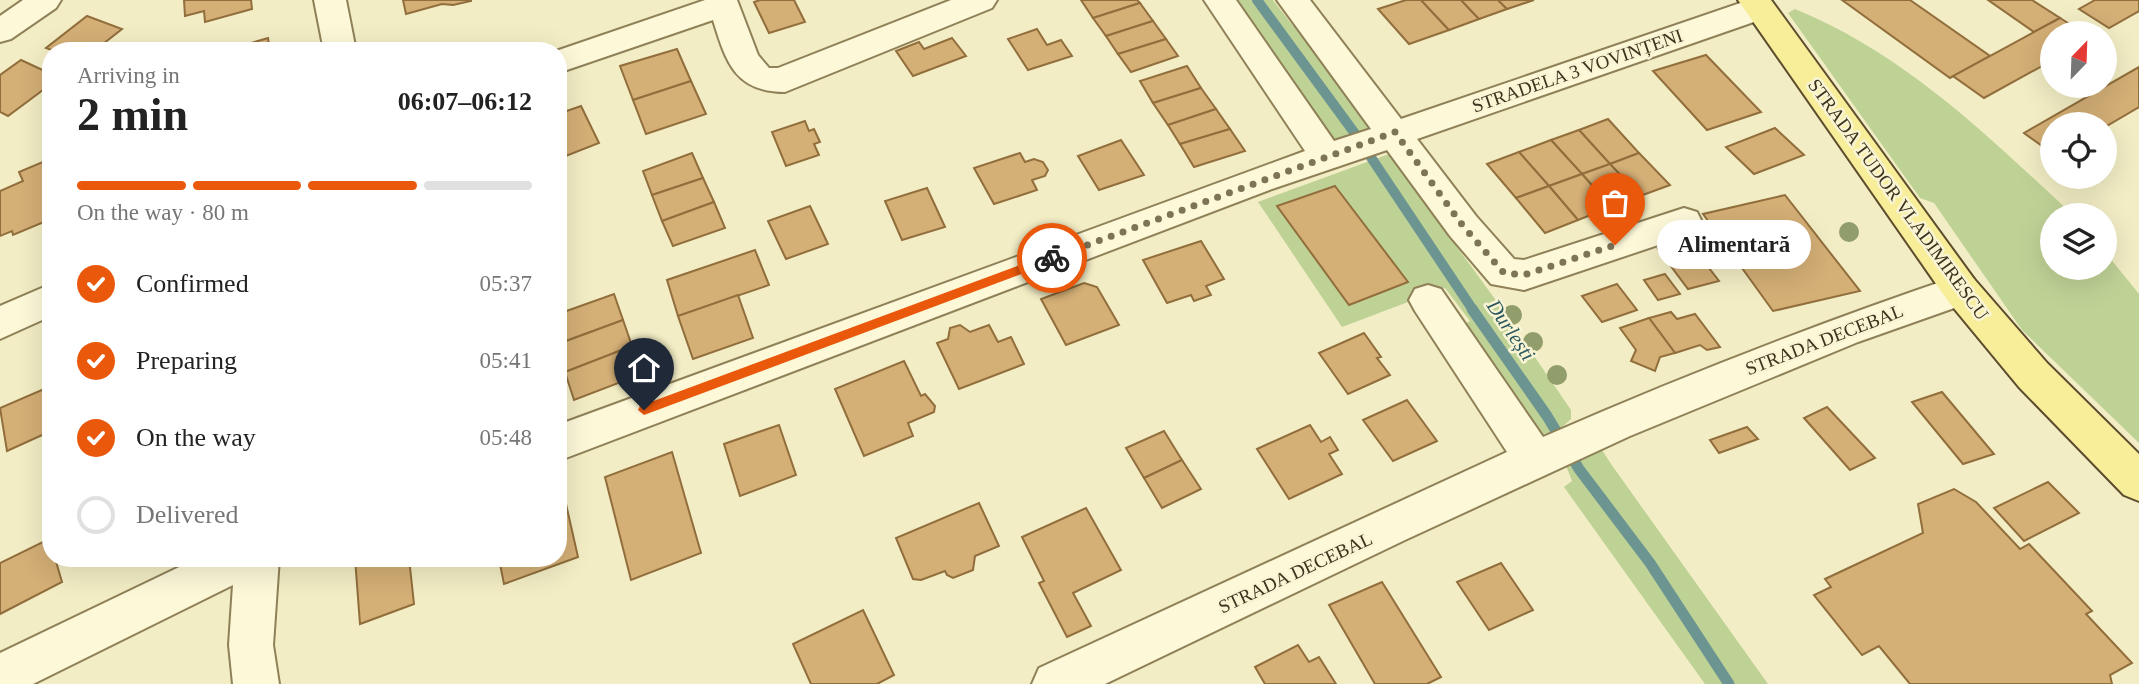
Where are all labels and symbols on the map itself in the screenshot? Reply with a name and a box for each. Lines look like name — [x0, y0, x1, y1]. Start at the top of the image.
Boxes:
north arrow — [2040, 21, 2118, 98]
street label: STRADELA 3 VOVINȚENI — [1469, 25, 1685, 116]
street label: STRADA TUDOR VLADIMIRESCU — [1804, 75, 1993, 324]
pin — [1585, 173, 1645, 245]
callout: Alimentară — [1657, 220, 1811, 270]
courier — [1017, 223, 1087, 293]
water label: Durlești — [1481, 294, 1540, 365]
street label: STRADA DECEBAL — [1742, 300, 1906, 379]
pin — [614, 338, 674, 410]
street label: STRADA DECEBAL — [1215, 528, 1375, 617]

